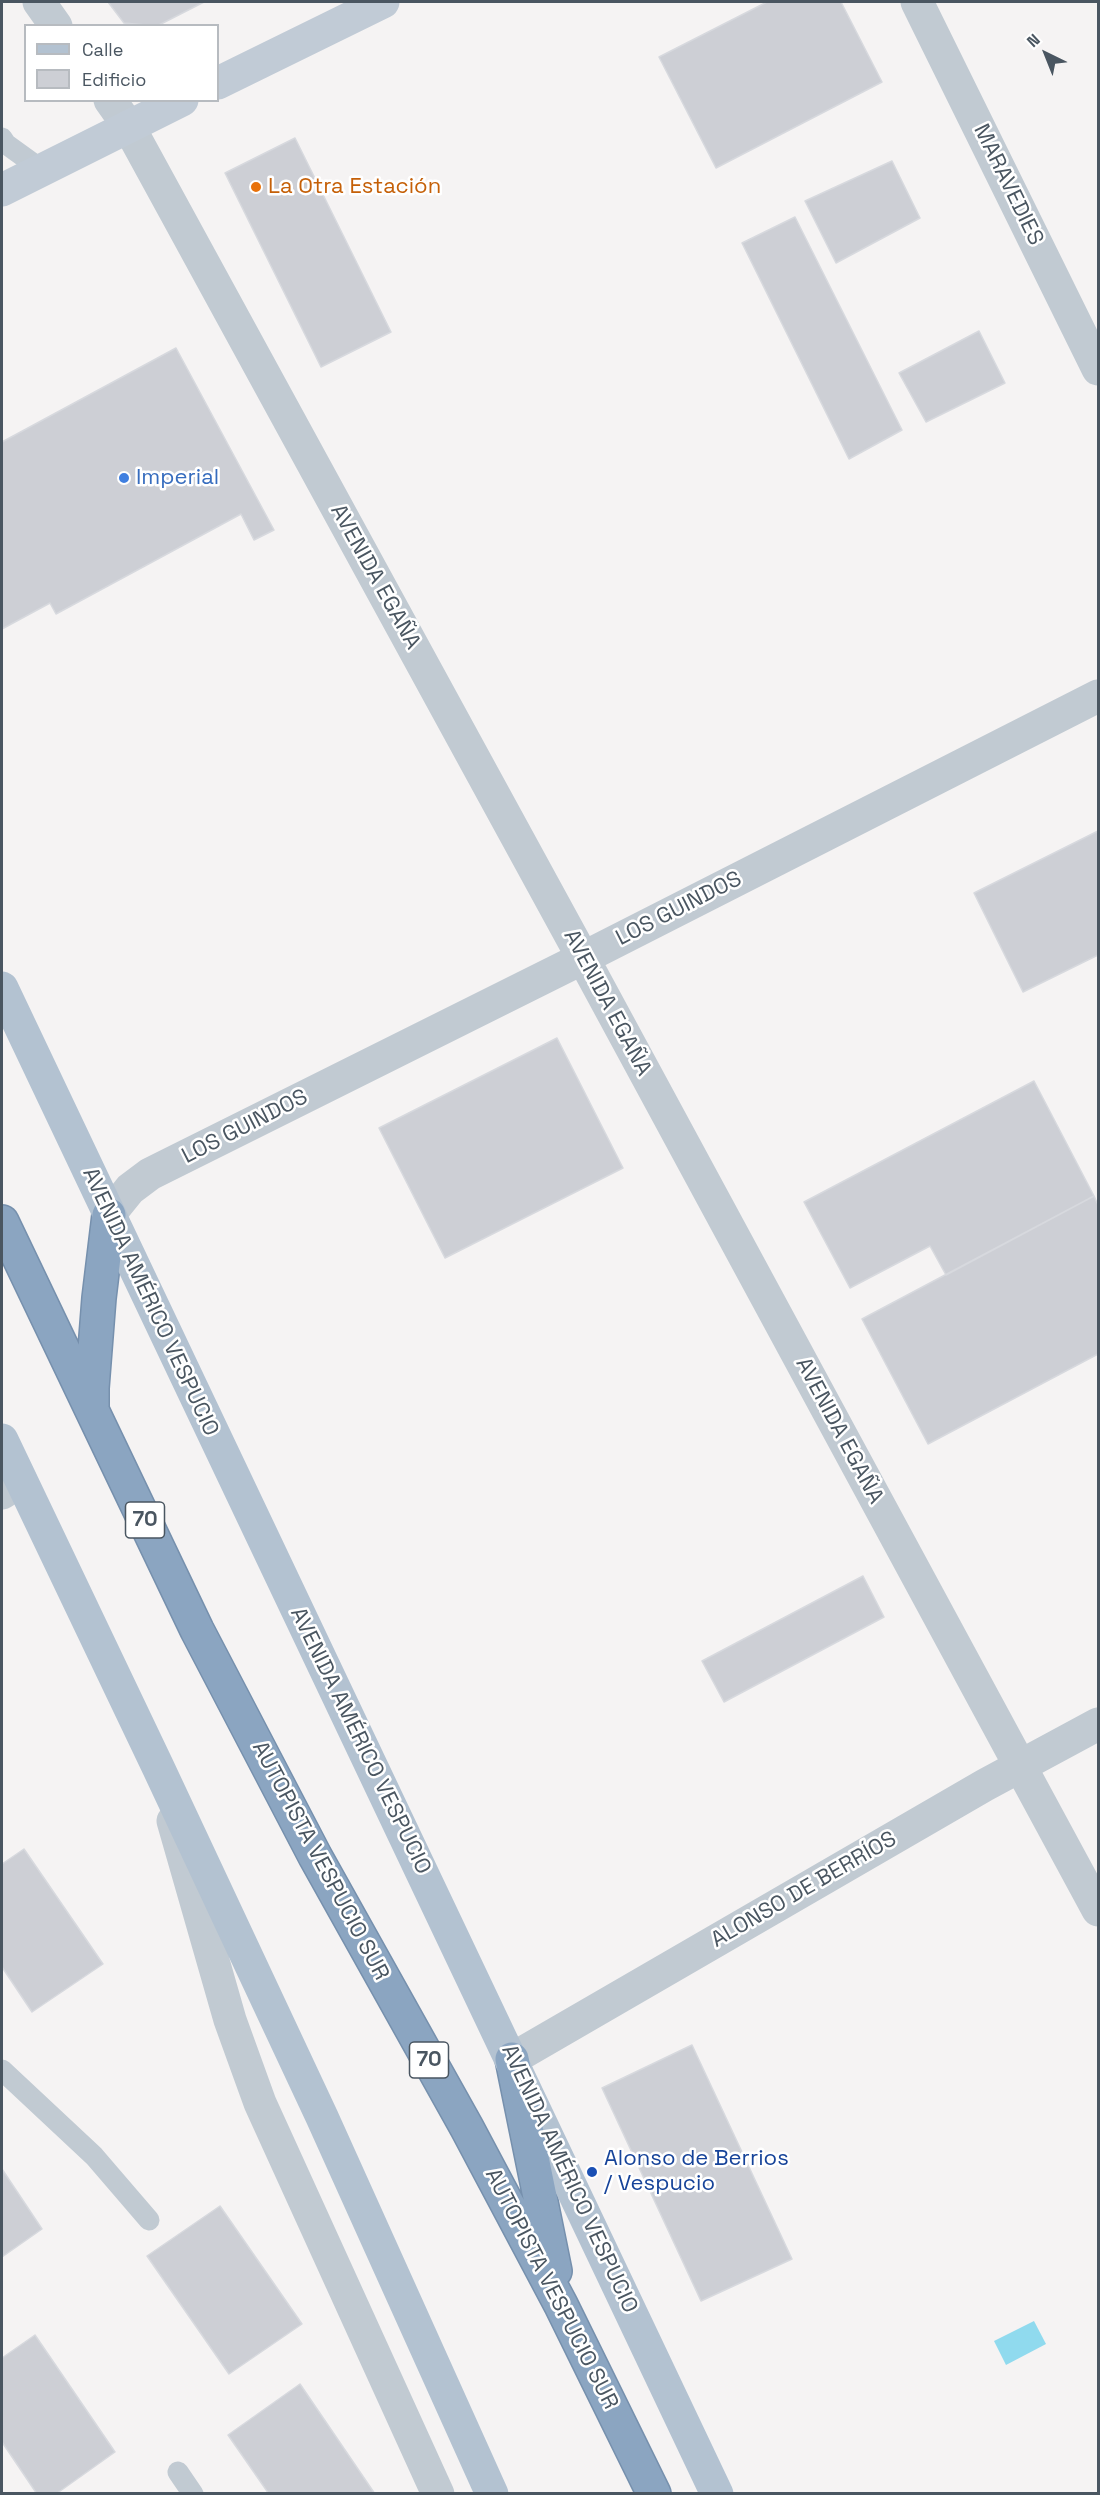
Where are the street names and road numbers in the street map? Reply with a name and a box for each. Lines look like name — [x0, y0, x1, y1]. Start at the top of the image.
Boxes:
street label: MARAVEDIES — [967, 120, 1049, 250]
street label: AVENIDA EGAÑA — [324, 500, 426, 654]
street label: LOS GUINDOS — [612, 866, 746, 952]
street label: AVENIDA EGAÑA — [557, 925, 657, 1081]
street label: LOS GUINDOS — [178, 1084, 312, 1170]
street label: AVENIDA AMÉRICO VESPUCIO — [76, 1164, 224, 1440]
street label: AVENIDA EGAÑA — [789, 1353, 889, 1509]
road number: 70 — [126, 1502, 164, 1538]
street label: AVENIDA AMÉRICO VESPUCIO — [284, 1603, 436, 1879]
street label: AUTOPISTA VESPUCIO SUR — [246, 1737, 394, 1985]
street label: ALONSO DE BERRÍOS — [707, 1826, 901, 1954]
street label: AVENIDA AMÉRICO VESPUCIO — [495, 2041, 643, 2317]
road number: 70 — [410, 2042, 448, 2078]
street label: AUTOPISTA VESPUCIO SUR — [479, 2164, 623, 2414]

